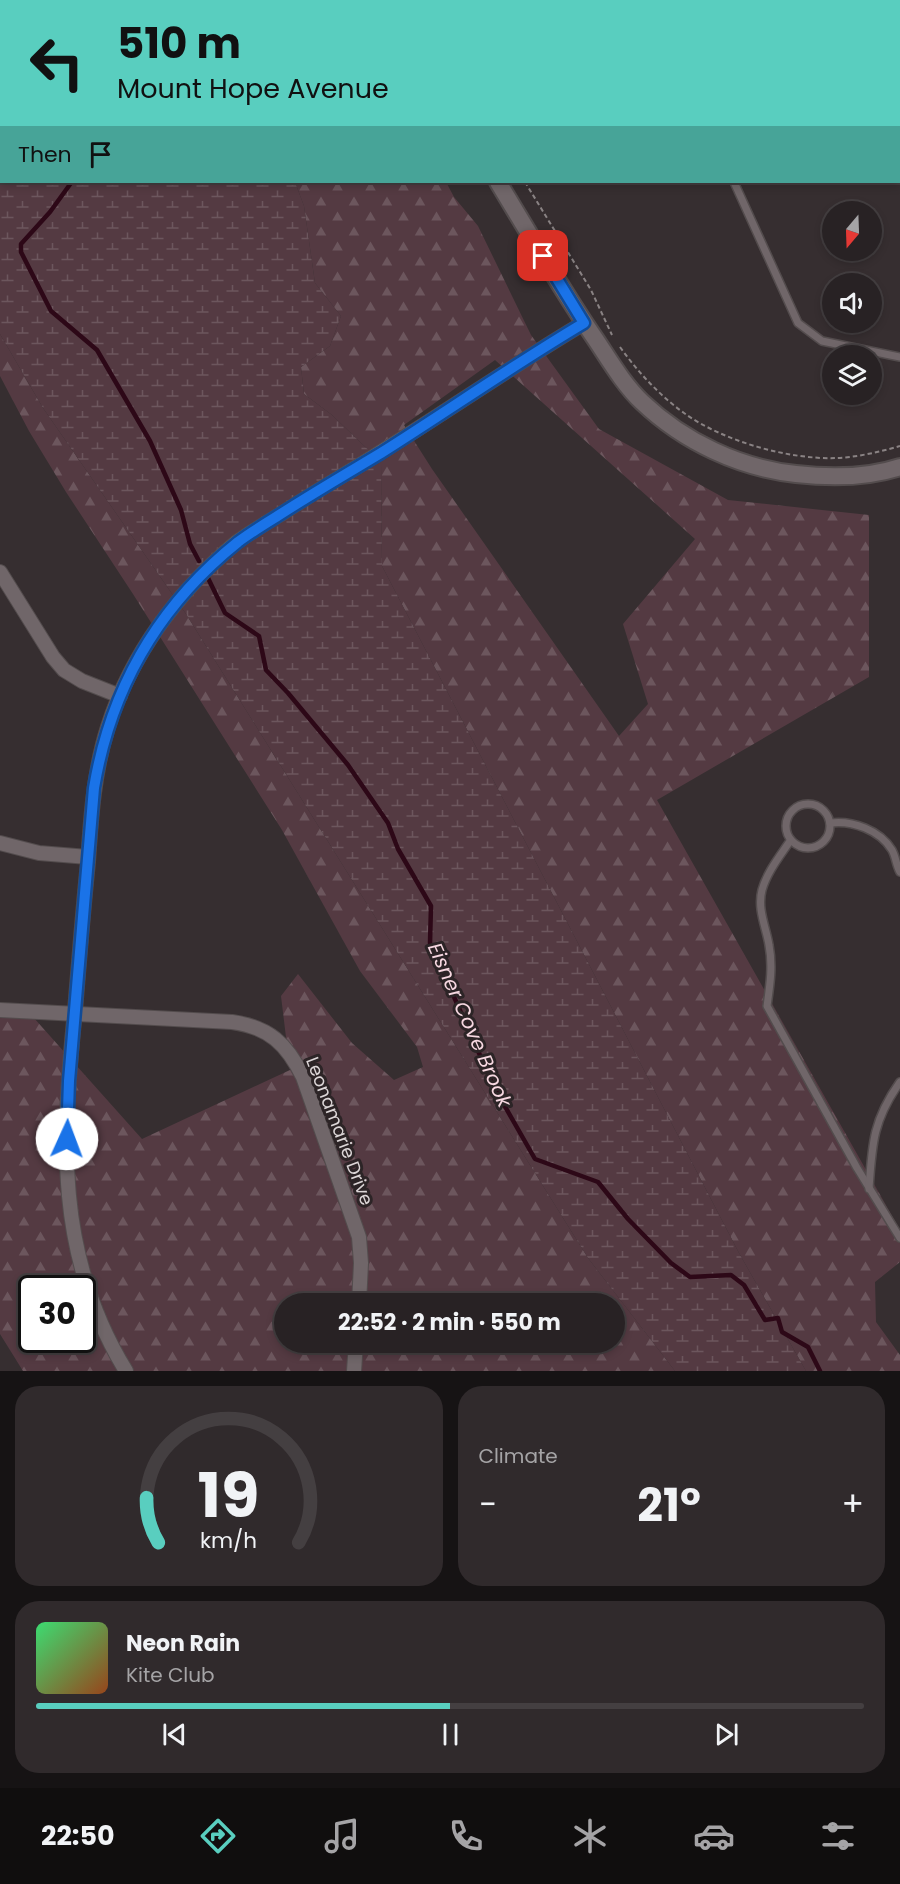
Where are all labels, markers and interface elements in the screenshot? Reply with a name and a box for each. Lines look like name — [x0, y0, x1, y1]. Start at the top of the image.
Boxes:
text: 510 m — [117, 14, 241, 73]
icon: left — [18, 24, 96, 102]
text: Mount Hope Avenue — [117, 70, 389, 107]
icon: arrive — [84, 138, 117, 171]
text: Then — [18, 139, 72, 170]
north arrow — [822, 201, 882, 261]
map controls — [822, 201, 882, 405]
pin — [517, 230, 568, 281]
icon: arrive — [526, 239, 559, 272]
button: sound — [822, 273, 882, 333]
button: layers — [822, 345, 882, 405]
water label: Eisner Cove Brook — [421, 938, 520, 1113]
street label: Leonamarie Drive — [300, 1053, 380, 1209]
position arrow — [35, 1107, 99, 1171]
speed limit sign: 30 — [18, 1275, 96, 1353]
text: 22:52 · 2 min · 550 m — [338, 1307, 561, 1338]
text: Climate — [479, 1442, 558, 1470]
text: 19 — [198, 1451, 260, 1539]
text: 21° — [637, 1474, 701, 1537]
text: − — [479, 1481, 497, 1528]
text: + — [841, 1481, 864, 1528]
text: km/h — [200, 1525, 257, 1556]
text: Neon Rain — [126, 1628, 240, 1659]
text: Kite Club — [126, 1661, 215, 1689]
icon: previous — [158, 1718, 191, 1751]
icon: pause — [434, 1718, 467, 1751]
icon: next — [710, 1718, 743, 1751]
icon: directions — [197, 1815, 239, 1857]
icon: music — [321, 1815, 363, 1857]
icon: phone — [445, 1815, 487, 1857]
icon: climate — [569, 1815, 611, 1857]
icon: car — [693, 1815, 735, 1857]
icon: filters — [817, 1815, 859, 1857]
text: 22:50 — [41, 1817, 115, 1854]

